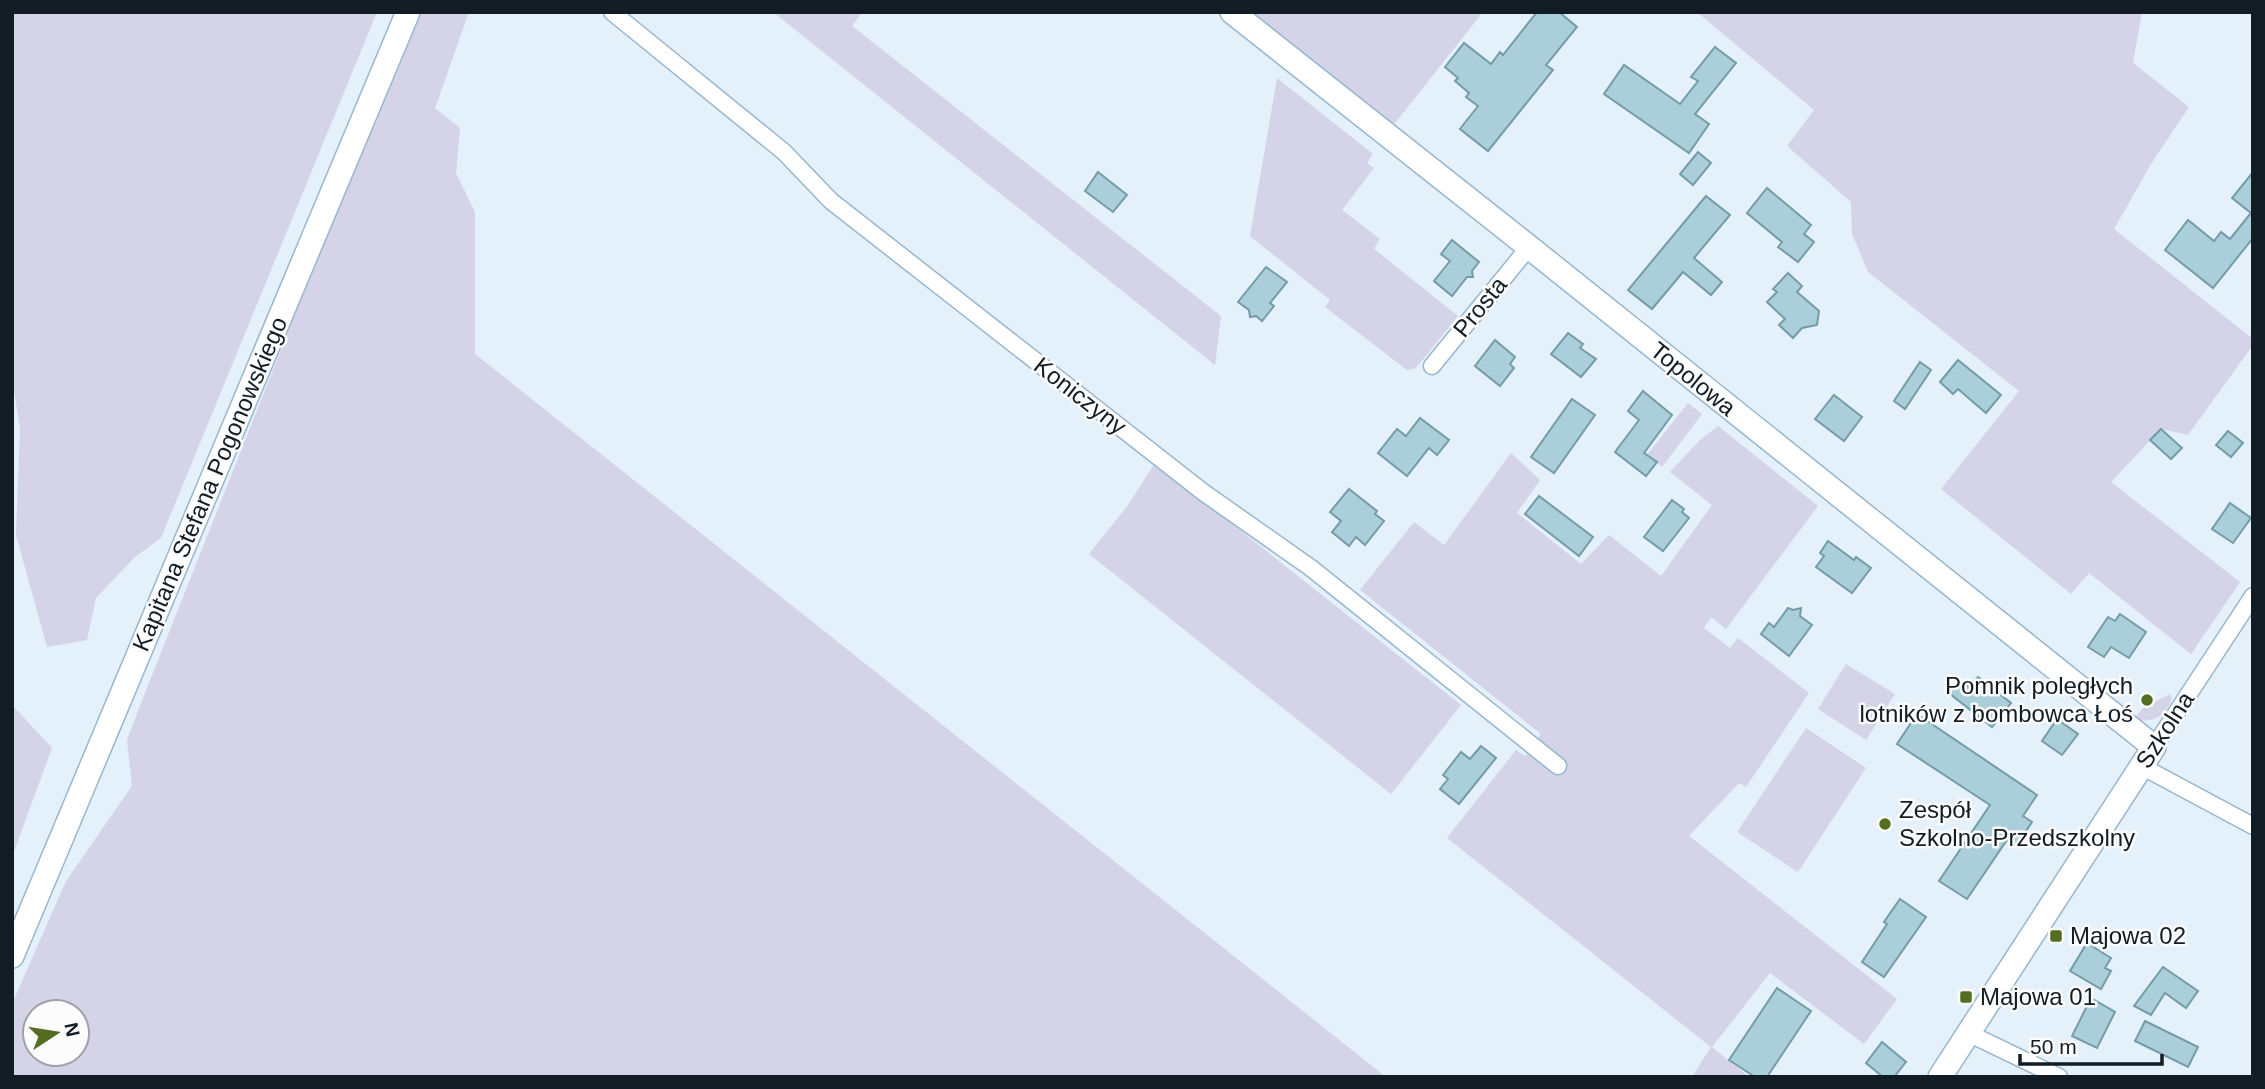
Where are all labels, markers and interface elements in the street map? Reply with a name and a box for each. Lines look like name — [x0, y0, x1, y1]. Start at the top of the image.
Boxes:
street label: Prosta — [1447, 271, 1512, 342]
street label: Kapitana Stefana Pogonowskiego — [127, 313, 292, 655]
street label: Topolowa — [1645, 336, 1742, 421]
street label: Koniczyny — [1029, 351, 1132, 440]
place label: Pomnik poległych lotników z bombowca Łoś — [1860, 672, 2133, 727]
street label: Szkolna — [2130, 686, 2200, 773]
marker: Pomnik poległych lotników z bombowca Łoś — [2139, 692, 2155, 708]
place label: Zespół Szkolno-Przedszkolny — [1899, 796, 2135, 851]
marker: Zespół Szkolno-Przedszkolny — [1877, 816, 1893, 832]
place label: Majowa 02 — [2070, 922, 2186, 949]
marker: Majowa 02 — [2048, 928, 2064, 944]
place label: Majowa 01 — [1980, 983, 2096, 1010]
marker: Majowa 01 — [1958, 989, 1974, 1005]
north arrow — [21, 998, 91, 1068]
text: N — [60, 1021, 84, 1038]
scale bar — [2020, 1023, 2162, 1066]
text: 50 m — [2030, 1035, 2077, 1058]

